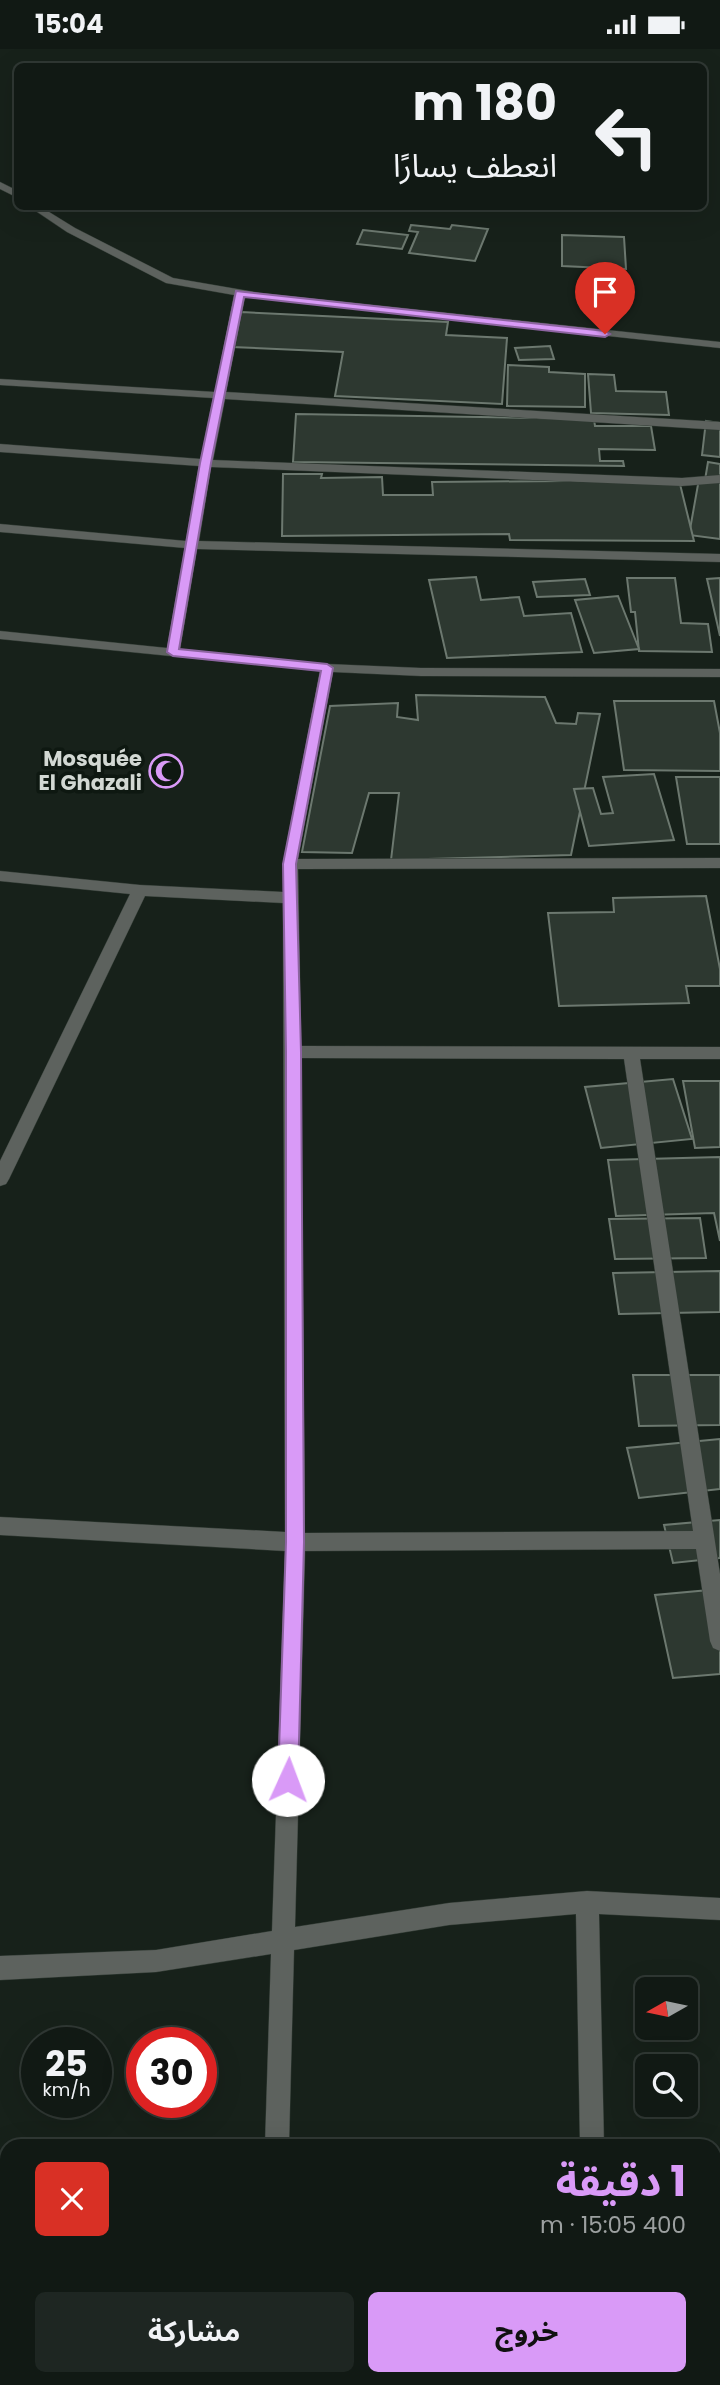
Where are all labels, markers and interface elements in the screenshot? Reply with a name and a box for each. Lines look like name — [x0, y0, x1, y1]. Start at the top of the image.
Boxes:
text: 15:04 — [35, 6, 104, 42]
text: 180 m — [413, 69, 557, 137]
icon: left — [581, 91, 672, 182]
text: انعطف يسارًا — [393, 143, 557, 188]
pin — [575, 262, 635, 334]
icon: arrive — [586, 273, 624, 311]
place label: Mosquée El Ghazali — [39, 744, 142, 797]
mosque icon: Mosquée El Ghazali — [147, 752, 185, 790]
position arrow — [251, 1743, 325, 1817]
north arrow — [635, 1977, 698, 2041]
map controls — [635, 1977, 698, 2117]
speed limit sign: 30 — [126, 2027, 217, 2118]
text: 25 — [45, 2039, 88, 2088]
button: search — [635, 2054, 698, 2117]
text: km/h — [43, 2077, 90, 2102]
text: 1 دقيقة — [556, 2152, 686, 2211]
button: close — [35, 2162, 109, 2236]
text: 400 m · 15:05 — [540, 2209, 686, 2241]
button: مشاركة — [35, 2292, 354, 2372]
button: خروج — [368, 2292, 686, 2372]

